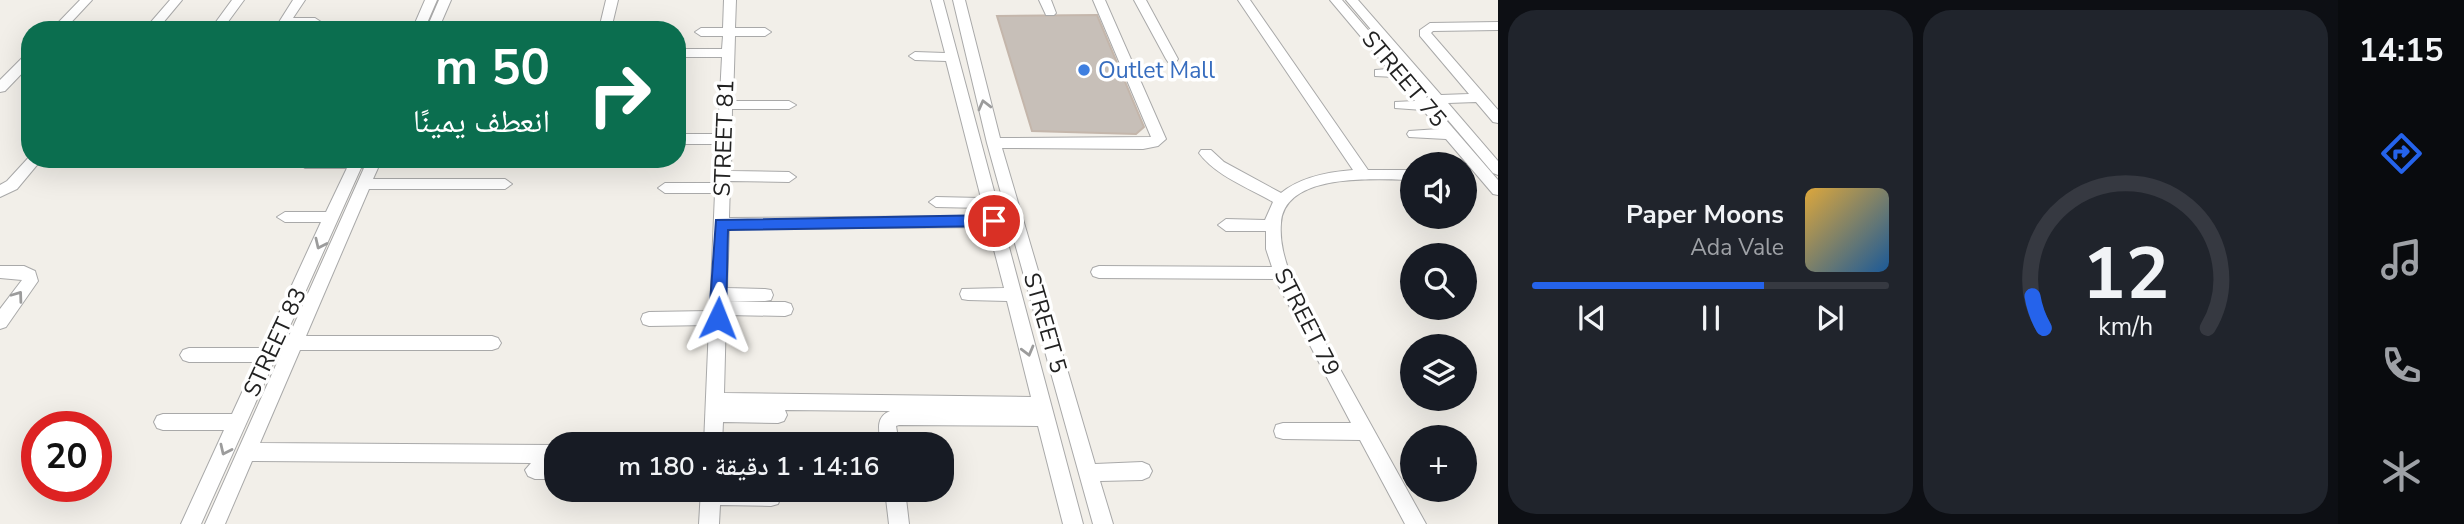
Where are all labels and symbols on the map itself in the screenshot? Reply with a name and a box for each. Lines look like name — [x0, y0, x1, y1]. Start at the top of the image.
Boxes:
street label: STREET 75 — [1355, 24, 1453, 134]
place label: Outlet Mall — [1098, 55, 1215, 86]
marker: Outlet Mall — [1076, 62, 1092, 78]
street label: STREET 81 — [706, 79, 742, 197]
one-way arrow — [978, 99, 992, 111]
pin — [964, 191, 1024, 251]
one-way arrow — [314, 236, 328, 249]
street label: STREET 79 — [1267, 263, 1347, 381]
street label: STREET 5 — [1016, 269, 1074, 377]
position arrow — [681, 281, 755, 355]
street label: STREET 83 — [236, 282, 314, 402]
one-way arrow — [10, 291, 23, 304]
one-way arrow — [1020, 345, 1034, 357]
speed limit sign: 20 — [21, 411, 112, 502]
one-way arrow — [219, 443, 233, 456]

